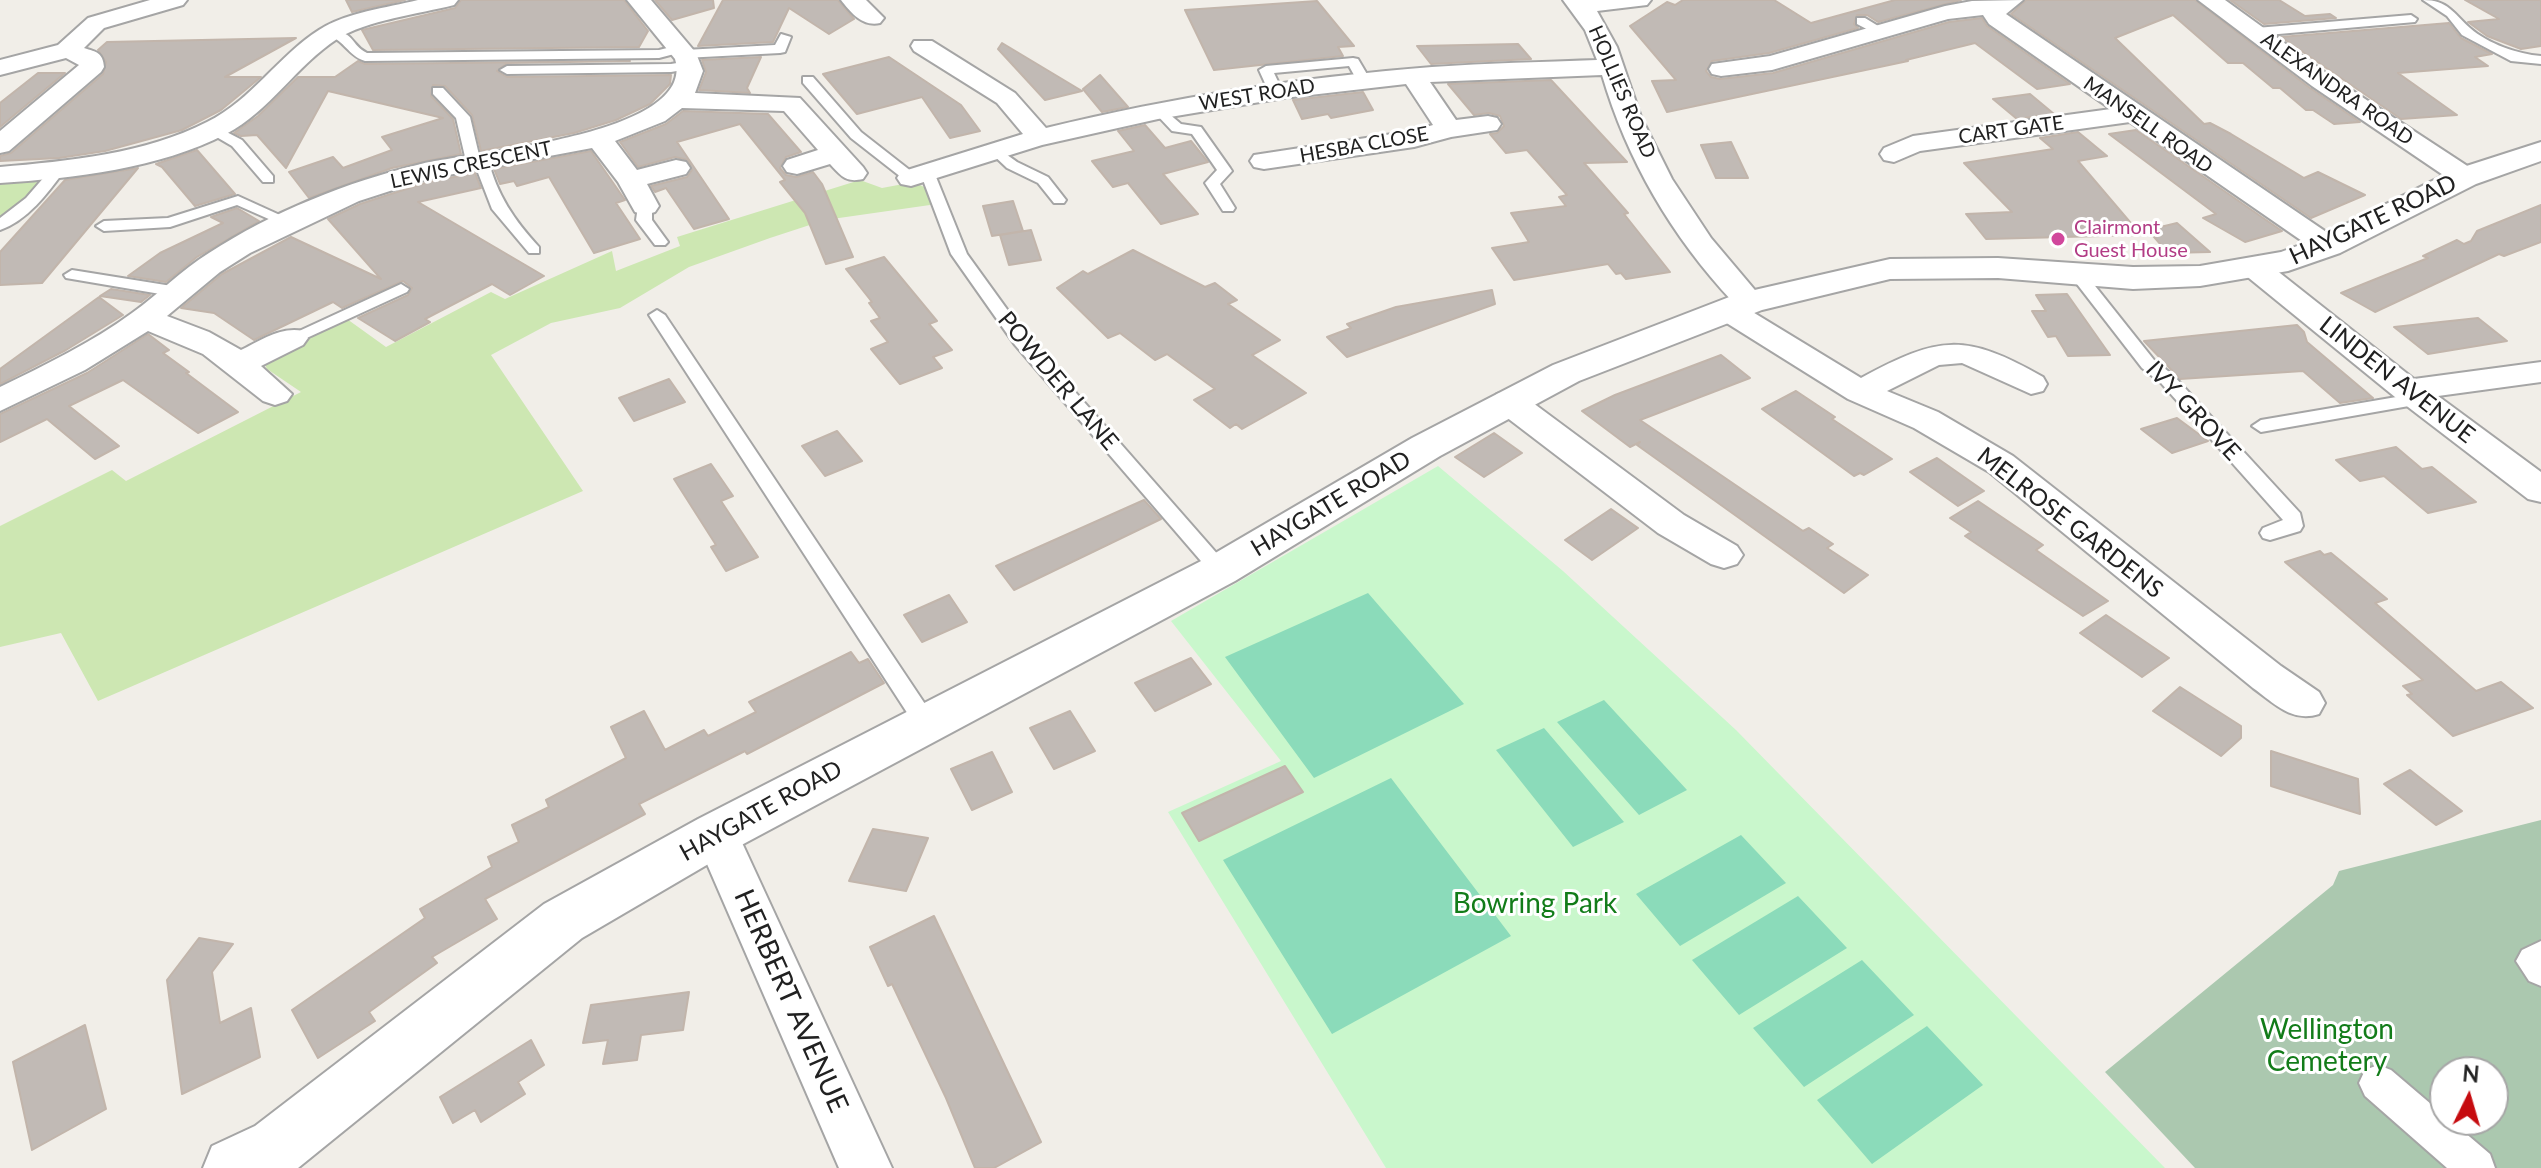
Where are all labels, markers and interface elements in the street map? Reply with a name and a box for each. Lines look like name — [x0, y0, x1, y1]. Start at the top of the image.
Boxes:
street label: HOLLIES ROAD — [1583, 22, 1661, 162]
street label: ALEXANDRA ROAD — [2256, 27, 2418, 151]
street label: MANSELL ROAD — [2079, 72, 2217, 178]
street label: WEST ROAD — [1197, 74, 1317, 116]
street label: CART GATE — [1957, 111, 2065, 149]
street label: HESBA CLOSE — [1298, 122, 1430, 168]
street label: LEWIS CRESCENT — [388, 136, 554, 194]
street label: HAYGATE ROAD — [2285, 169, 2461, 271]
place label: Clairmont Guest House — [2074, 216, 2188, 263]
marker: Clairmont Guest House — [2049, 230, 2067, 248]
street label: POWDER LANE — [992, 306, 1124, 456]
street label: LINDEN AVENUE — [2314, 311, 2480, 449]
street label: IVY GROVE — [2140, 355, 2246, 467]
street label: MELROSE GARDENS — [1971, 442, 2169, 604]
street label: HAYGATE ROAD — [1246, 445, 1416, 563]
street label: HAYGATE ROAD — [675, 754, 847, 868]
street label: HERBERT AVENUE — [727, 884, 855, 1118]
park label: Bowring Park — [1453, 887, 1617, 921]
park label: Wellington Cemetery — [2260, 1013, 2394, 1079]
north arrow — [2429, 1056, 2509, 1136]
text: N — [2461, 1059, 2481, 1088]

